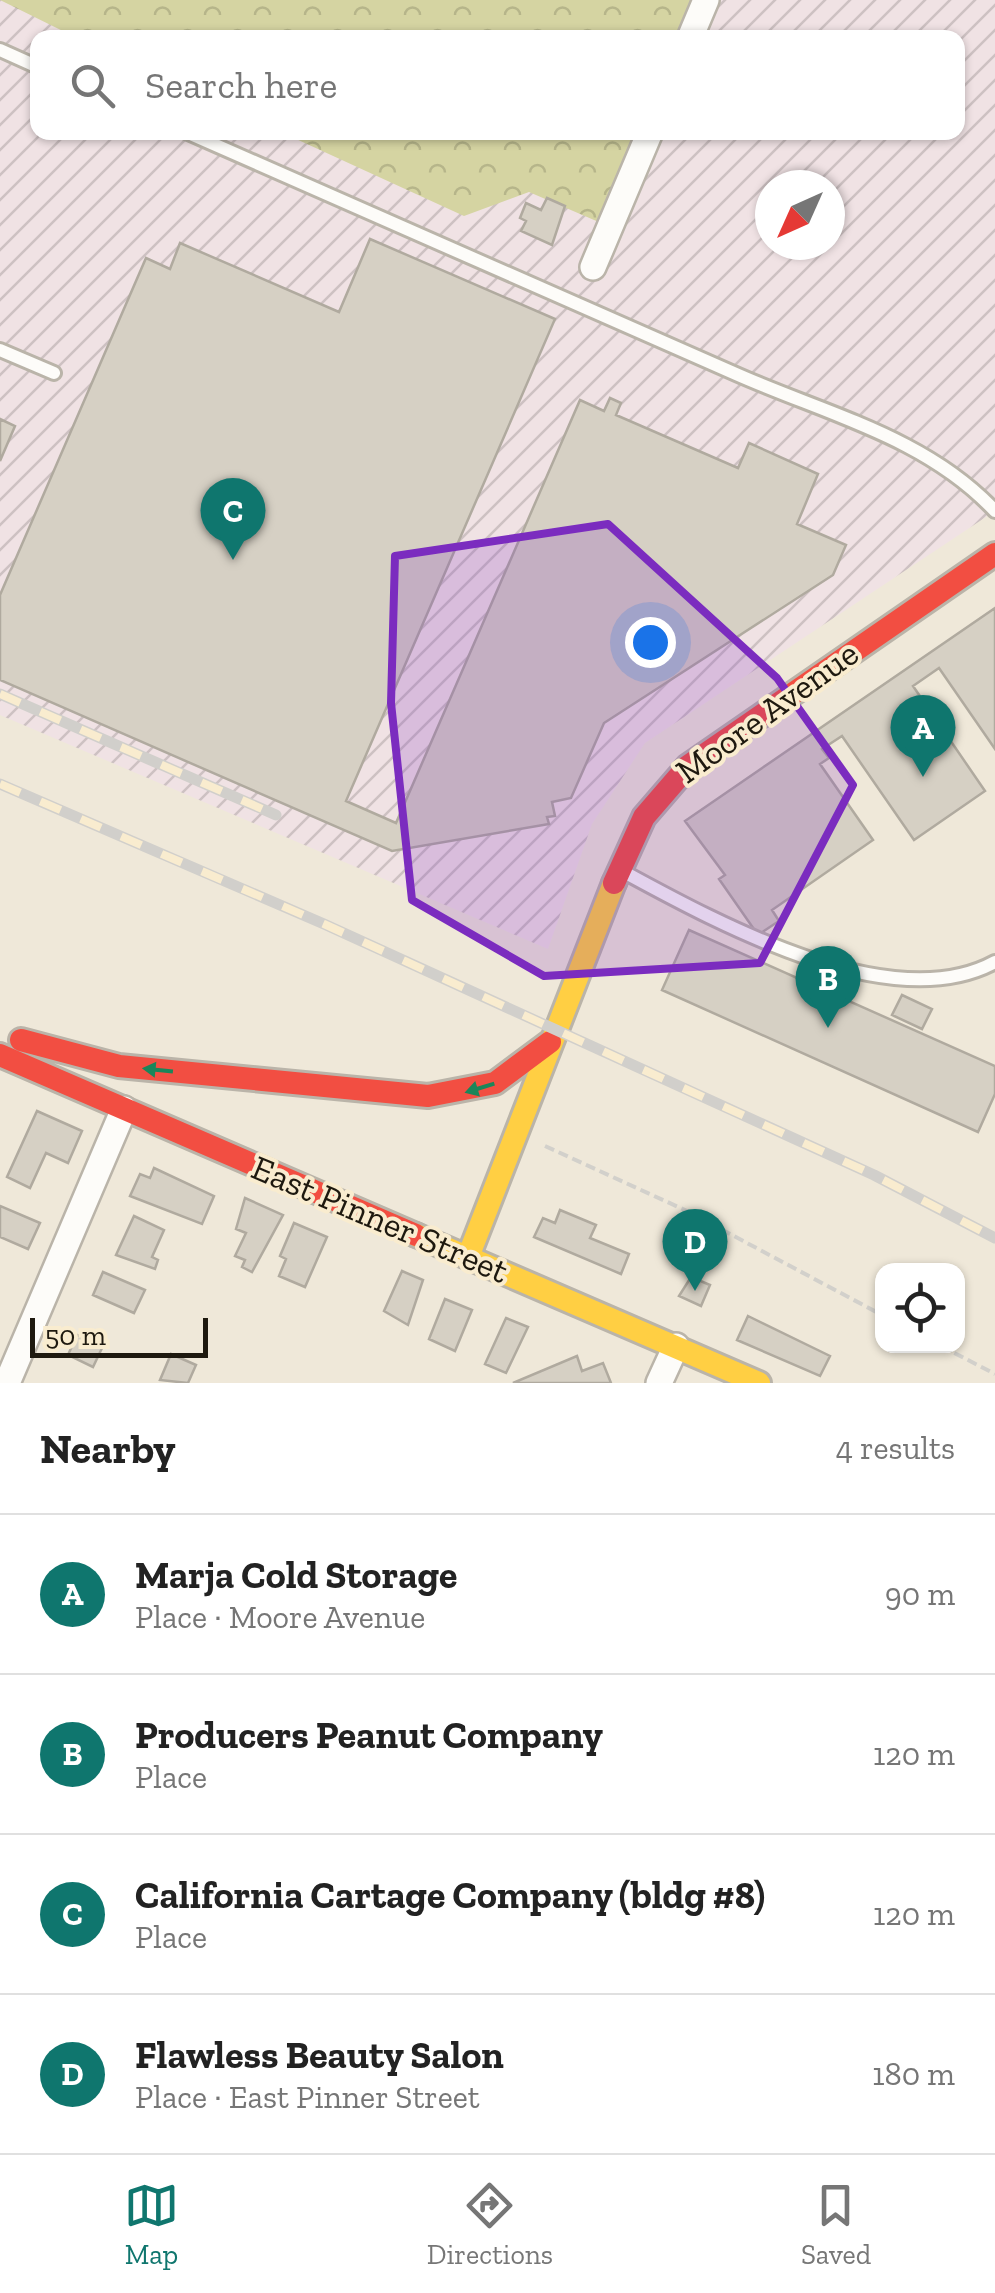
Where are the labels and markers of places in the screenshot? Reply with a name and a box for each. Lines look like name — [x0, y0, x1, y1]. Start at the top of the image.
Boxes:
pin: C — [200, 478, 266, 560]
pin: A — [890, 694, 956, 777]
pin: B — [796, 946, 860, 1028]
pin: D — [662, 1208, 728, 1291]

